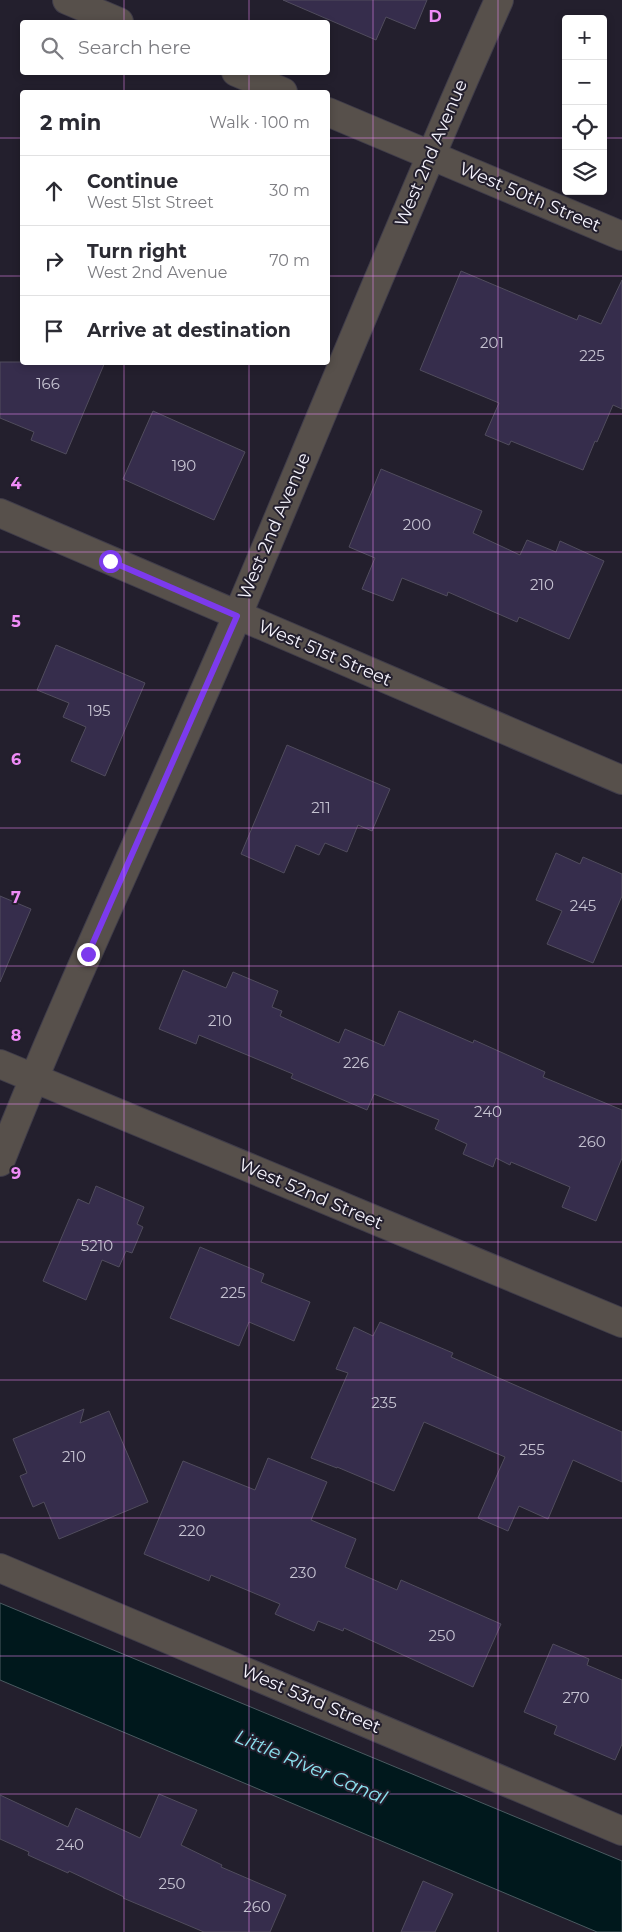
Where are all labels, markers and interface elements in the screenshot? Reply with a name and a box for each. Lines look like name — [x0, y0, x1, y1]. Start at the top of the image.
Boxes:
text: D — [428, 7, 442, 26]
map controls — [562, 15, 607, 195]
button: + — [562, 15, 607, 60]
search box — [20, 20, 330, 75]
icon: search — [38, 34, 66, 62]
text: Search here — [78, 36, 191, 59]
button: − — [562, 60, 607, 105]
street label: West 2nd Avenue — [390, 76, 472, 230]
button: locate — [562, 105, 607, 150]
text: 2 min — [40, 110, 101, 135]
text: Walk · 100 m — [209, 113, 310, 132]
button: layers — [562, 150, 607, 195]
street label: West 50th Street — [456, 157, 604, 237]
text: Continue — [87, 170, 178, 193]
icon: ahead — [40, 177, 68, 205]
text: 30 m — [269, 181, 310, 200]
text: West 51st Street — [87, 193, 214, 212]
text: Turn right — [87, 240, 187, 263]
icon: right — [40, 247, 68, 275]
text: 70 m — [269, 251, 310, 270]
text: West 2nd Avenue — [87, 263, 227, 282]
icon: arrive — [40, 317, 68, 345]
text: Arrive at destination — [87, 319, 291, 342]
house number: 201 — [480, 333, 504, 352]
house number: 225 — [579, 346, 605, 365]
house number: 166 — [36, 374, 60, 393]
street label: West 2nd Avenue — [233, 449, 315, 603]
house number: 190 — [172, 456, 196, 475]
text: 4 — [10, 474, 22, 493]
house number: 200 — [403, 515, 431, 534]
route start — [99, 550, 122, 573]
house number: 210 — [530, 575, 554, 594]
text: 5 — [11, 612, 21, 631]
street label: West 51st Street — [255, 615, 395, 691]
house number: 195 — [87, 701, 111, 720]
text: 6 — [11, 750, 21, 769]
house number: 211 — [311, 798, 331, 817]
text: 7 — [11, 888, 21, 907]
house number: 245 — [570, 896, 596, 915]
route end — [77, 943, 100, 966]
house number: 210 — [208, 1011, 232, 1030]
text: 8 — [11, 1026, 21, 1045]
house number: 226 — [343, 1053, 369, 1072]
house number: 240 — [474, 1102, 502, 1121]
house number: 260 — [578, 1132, 606, 1151]
street label: West 52nd Street — [236, 1154, 386, 1234]
text: 9 — [11, 1164, 21, 1183]
house number: 5210 — [81, 1236, 113, 1255]
house number: 225 — [220, 1283, 246, 1302]
house number: 235 — [371, 1393, 397, 1412]
house number: 255 — [519, 1440, 545, 1459]
house number: 210 — [62, 1447, 86, 1466]
house number: 220 — [179, 1521, 206, 1540]
house number: 230 — [290, 1563, 317, 1582]
house number: 250 — [429, 1626, 456, 1645]
street label: West 53rd Street — [238, 1660, 384, 1738]
house number: 270 — [563, 1688, 590, 1707]
water label: Little River Canal — [232, 1725, 391, 1810]
house number: 240 — [56, 1835, 84, 1854]
house number: 250 — [159, 1874, 186, 1893]
house number: 260 — [243, 1897, 271, 1916]

